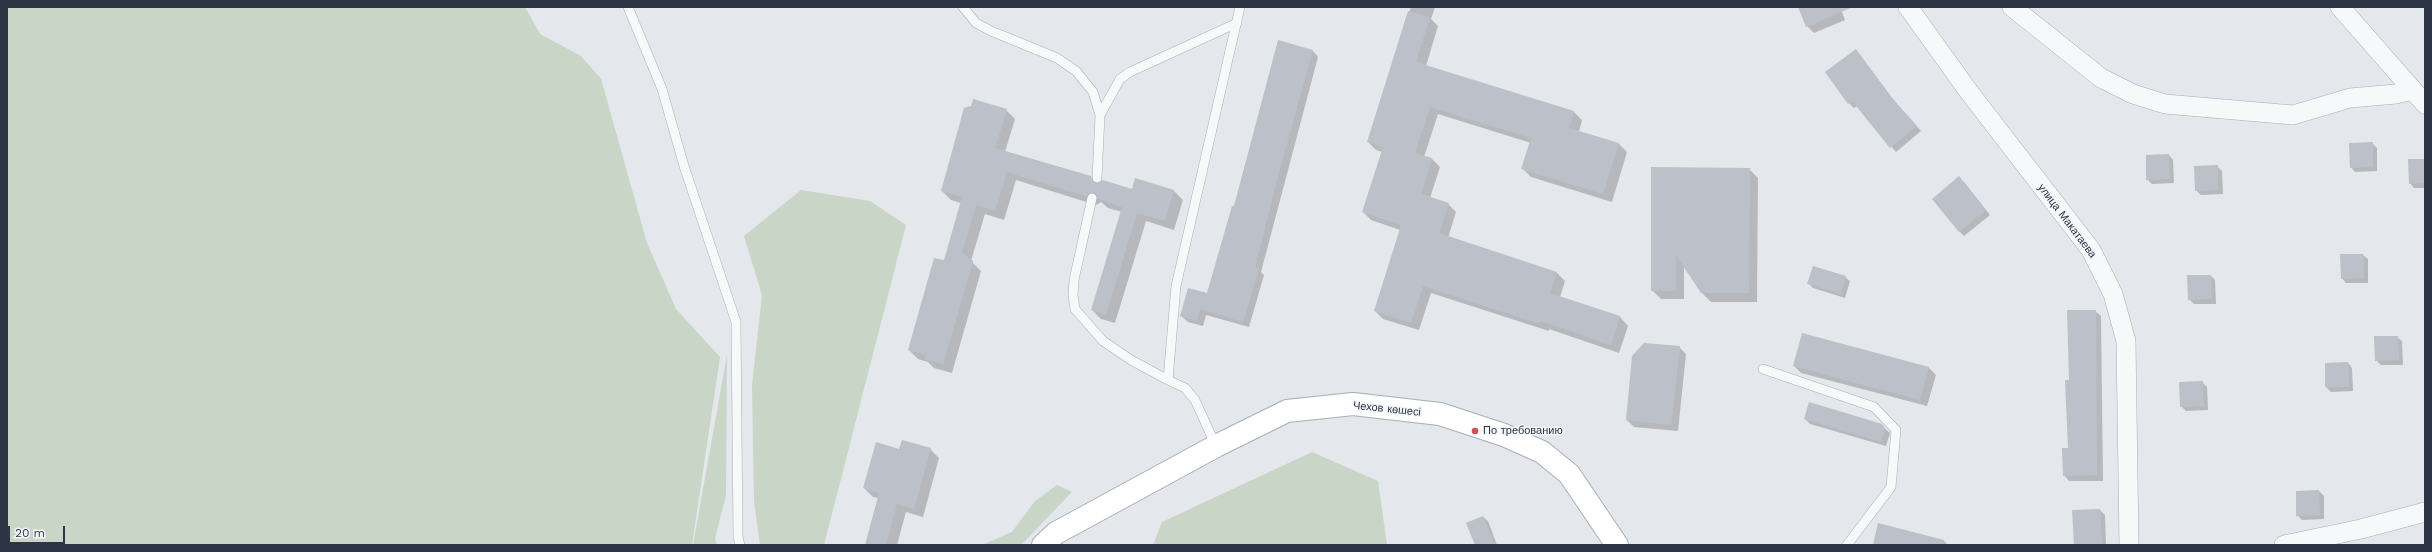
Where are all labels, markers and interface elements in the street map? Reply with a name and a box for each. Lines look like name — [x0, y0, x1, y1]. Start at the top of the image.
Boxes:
street label: улица Макатаева — [2035, 181, 2099, 261]
street label: Чехов көшесі — [1352, 399, 1422, 419]
place label: По требованию — [1483, 424, 1563, 438]
marker: По требованию — [1470, 426, 1480, 436]
scale bar — [10, 518, 67, 544]
text: 20 m — [15, 526, 45, 540]

